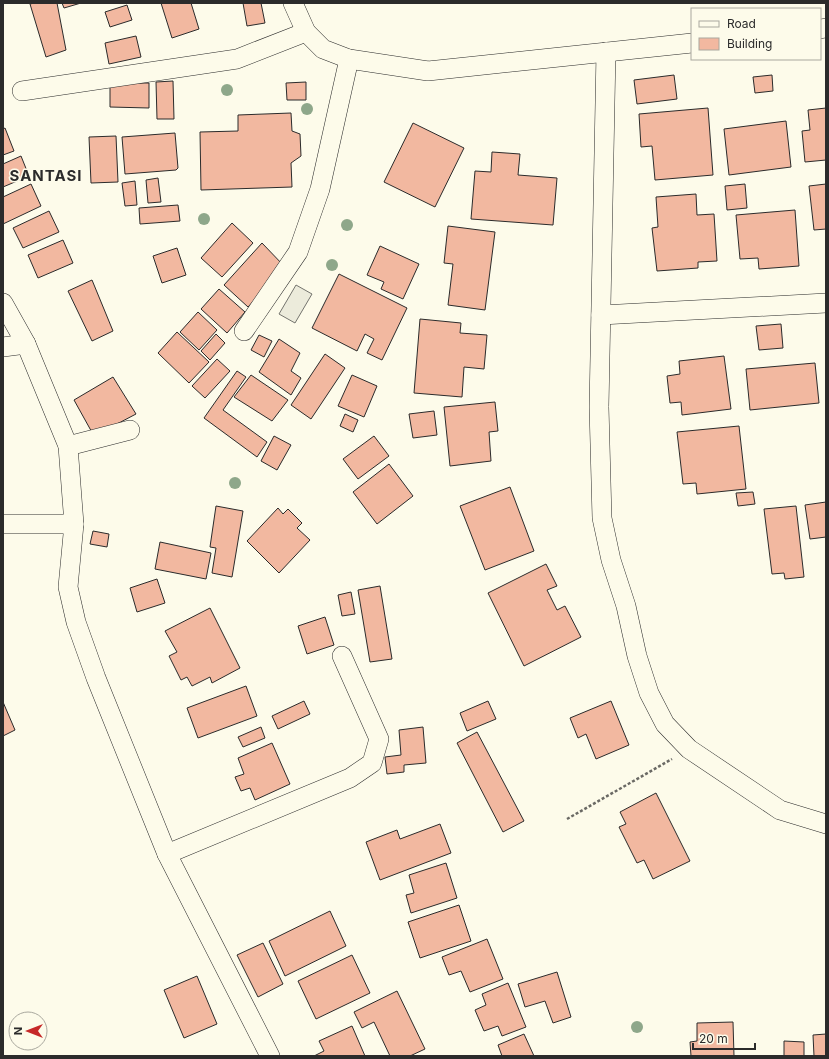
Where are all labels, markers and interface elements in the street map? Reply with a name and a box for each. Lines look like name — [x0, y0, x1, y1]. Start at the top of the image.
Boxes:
legend — [691, 8, 821, 60]
text: Road — [727, 16, 756, 31]
text: Building — [727, 36, 772, 51]
district label: SANTASI — [10, 166, 82, 185]
north arrow — [8, 1011, 48, 1051]
scale bar — [693, 1025, 755, 1051]
text: N — [11, 1027, 25, 1035]
text: 20 m — [699, 1031, 728, 1046]

